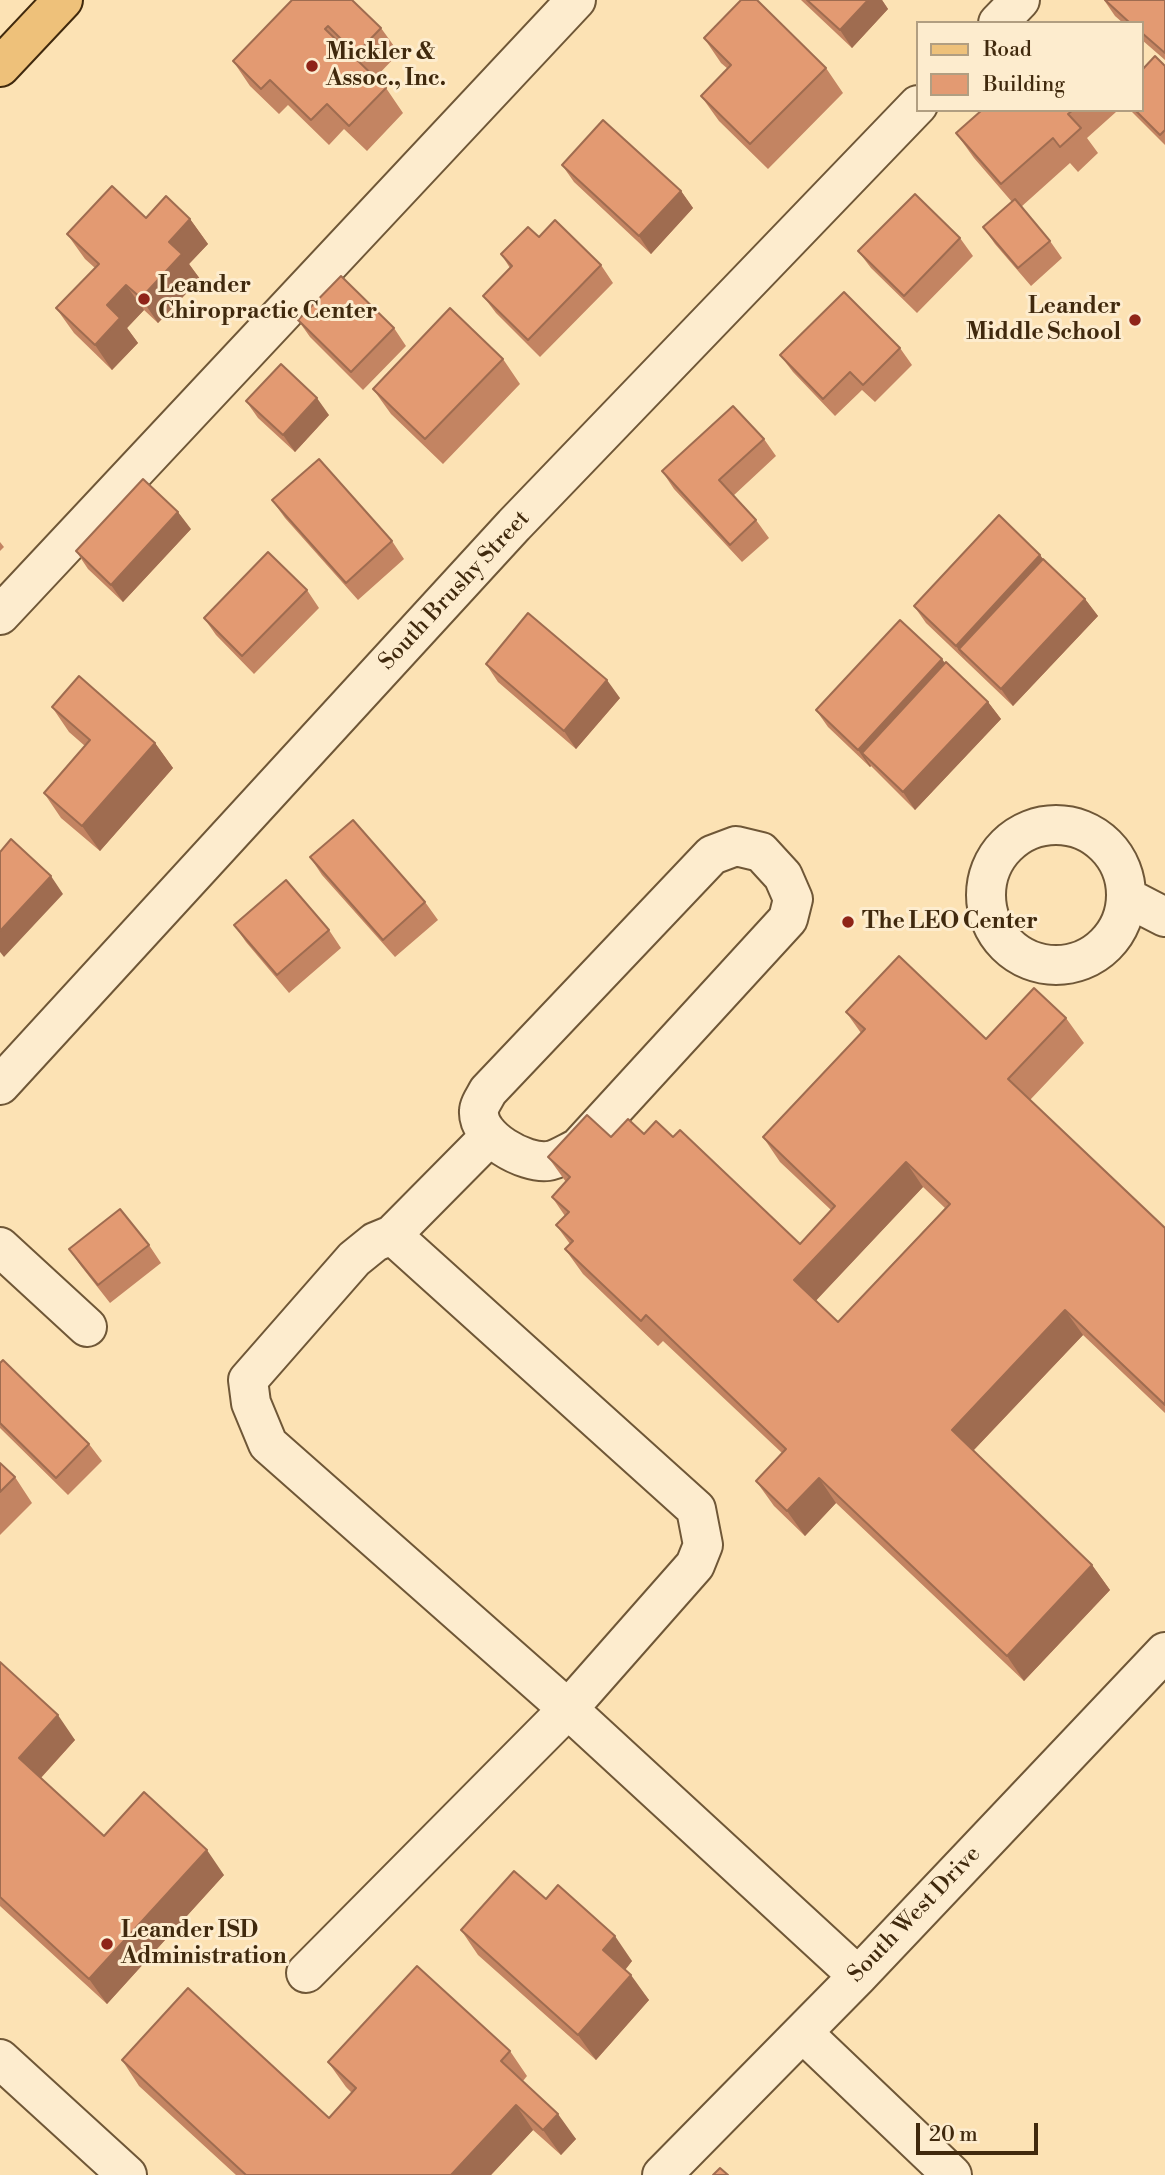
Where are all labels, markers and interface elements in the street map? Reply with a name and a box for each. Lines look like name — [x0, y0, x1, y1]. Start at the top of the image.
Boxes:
legend — [916, 21, 1144, 112]
text: Road — [983, 37, 1032, 63]
place label: Mickler & Assoc., Inc. — [326, 39, 446, 93]
marker: Mickler & Assoc., Inc. — [304, 58, 320, 74]
text: Building — [983, 72, 1065, 98]
place label: Leander Chiropractic Center — [158, 272, 377, 326]
marker: Leander Chiropractic Center — [136, 291, 152, 307]
place label: Leander Middle School — [966, 293, 1121, 347]
marker: Leander Middle School — [1127, 312, 1143, 328]
street label: South Brushy Street — [374, 506, 536, 676]
place label: The LEO Center — [862, 908, 1038, 936]
marker: The LEO Center — [840, 914, 856, 930]
street label: South West Drive — [843, 1841, 987, 1989]
place label: Leander ISD Administration — [121, 1917, 287, 1971]
marker: Leander ISD Administration — [99, 1936, 115, 1952]
scale bar — [920, 2108, 1042, 2152]
text: 20 m — [929, 2122, 978, 2148]

